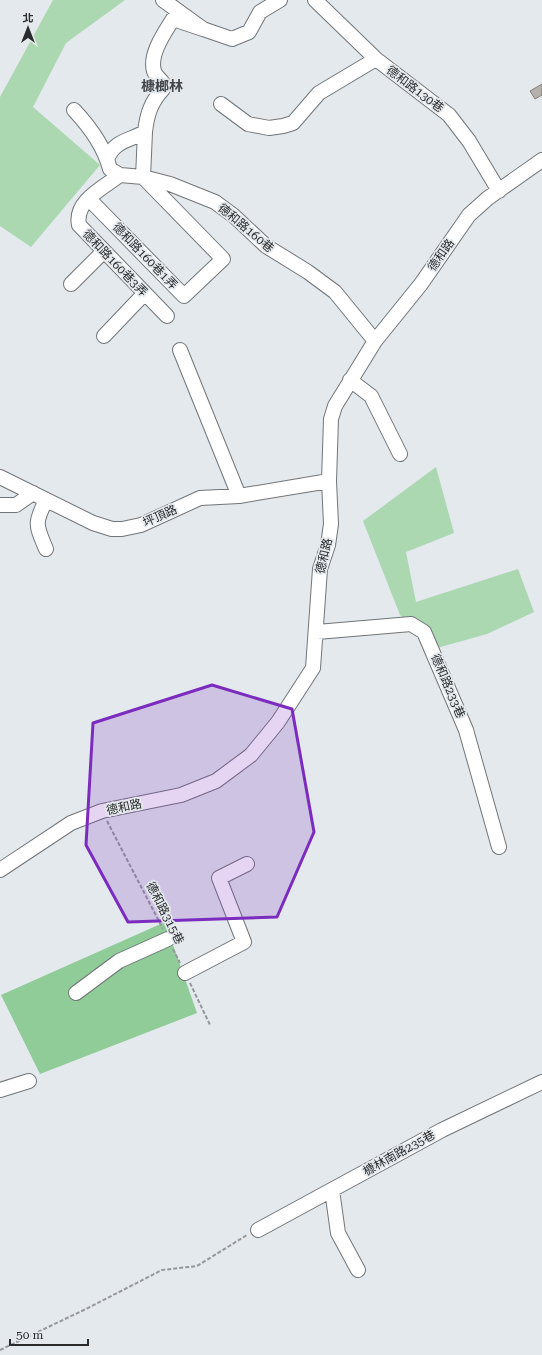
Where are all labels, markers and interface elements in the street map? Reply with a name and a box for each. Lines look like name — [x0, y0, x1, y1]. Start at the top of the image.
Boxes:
north arrow — [8, 8, 48, 48]
text: 北 — [23, 12, 34, 25]
street label: 德和路130巷 — [384, 63, 446, 115]
district label: 槺榔林 — [141, 78, 183, 94]
street label: 德和路160巷 — [215, 201, 277, 255]
street label: 德和路160巷1弄 — [110, 220, 180, 292]
street label: 德和路160巷3弄 — [80, 227, 150, 299]
street label: 德和路 — [425, 236, 457, 274]
street label: 坪頂路 — [141, 502, 179, 530]
street label: 德和路 — [313, 537, 335, 575]
street label: 德和路233巷 — [428, 652, 468, 720]
street label: 德和路 — [105, 796, 143, 818]
street label: 德和路315巷 — [143, 879, 187, 947]
street label: 槺林南路235巷 — [361, 1127, 437, 1179]
scale bar — [10, 1321, 88, 1347]
text: 50 m — [16, 1328, 43, 1342]

